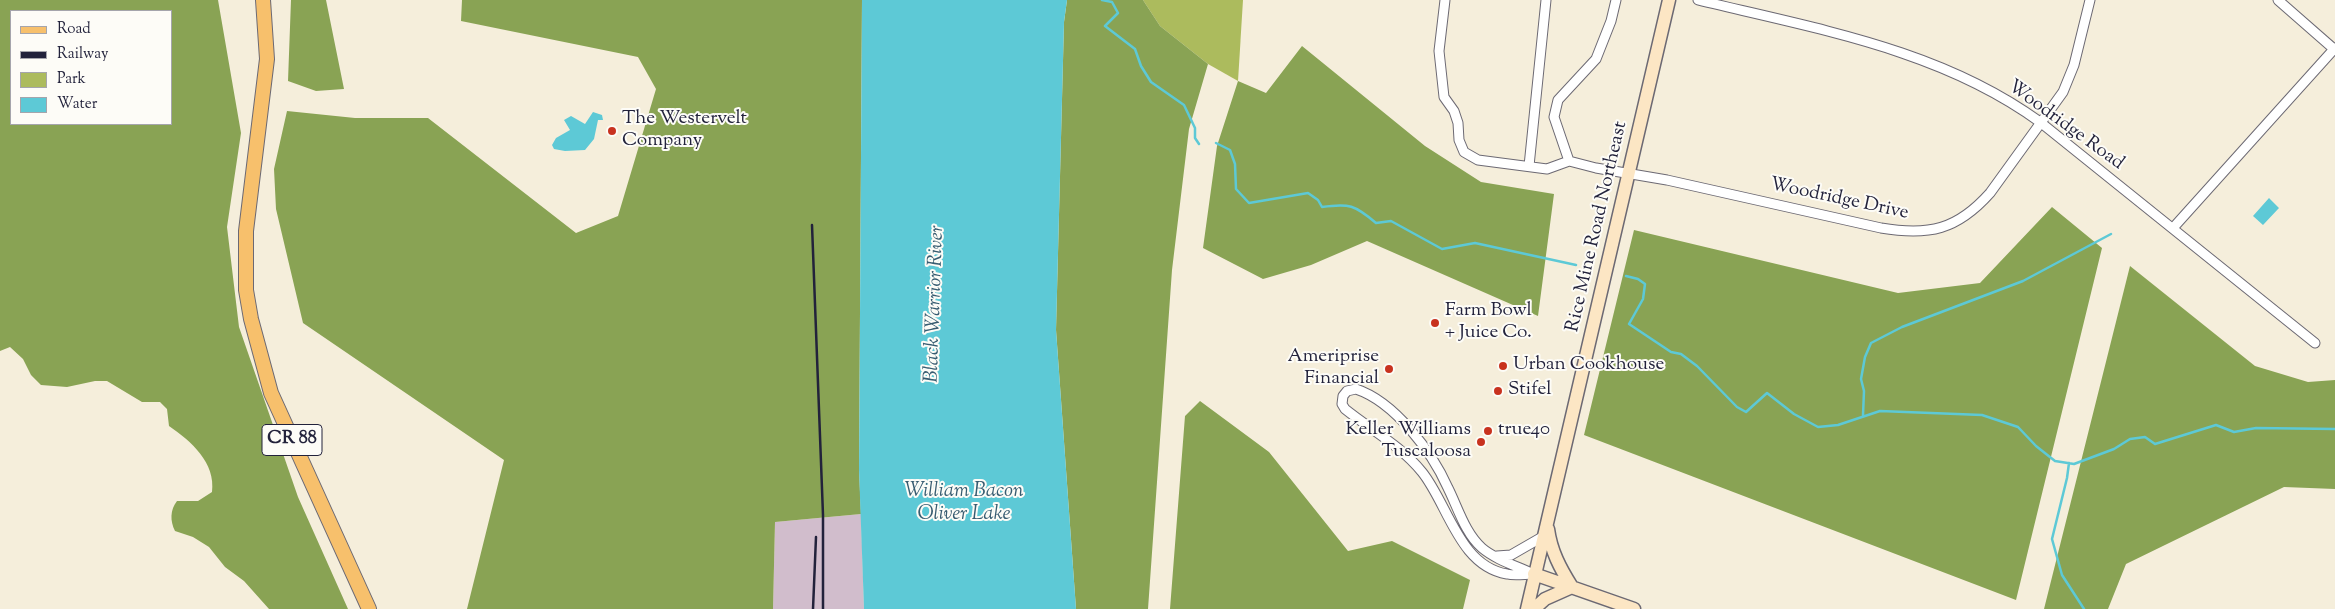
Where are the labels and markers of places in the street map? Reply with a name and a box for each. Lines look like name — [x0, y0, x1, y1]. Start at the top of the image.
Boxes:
place label: The Westervelt Company — [622, 109, 747, 153]
marker: The Westervelt Company — [606, 125, 618, 137]
place label: Farm Bowl + Juice Co. — [1445, 301, 1532, 345]
marker: Farm Bowl + Juice Co. — [1429, 317, 1441, 329]
place label: Ameriprise Financial — [1287, 347, 1379, 391]
place label: Urban Cookhouse — [1513, 355, 1664, 377]
marker: Urban Cookhouse — [1497, 360, 1509, 372]
marker: Ameriprise Financial — [1383, 363, 1395, 375]
place label: Stifel — [1508, 380, 1551, 402]
marker: Stifel — [1492, 385, 1504, 397]
place label: Keller Williams Tuscaloosa — [1346, 420, 1471, 464]
place label: true40 — [1498, 420, 1550, 442]
marker: true40 — [1482, 425, 1494, 437]
marker: Keller Williams Tuscaloosa — [1475, 436, 1487, 448]

